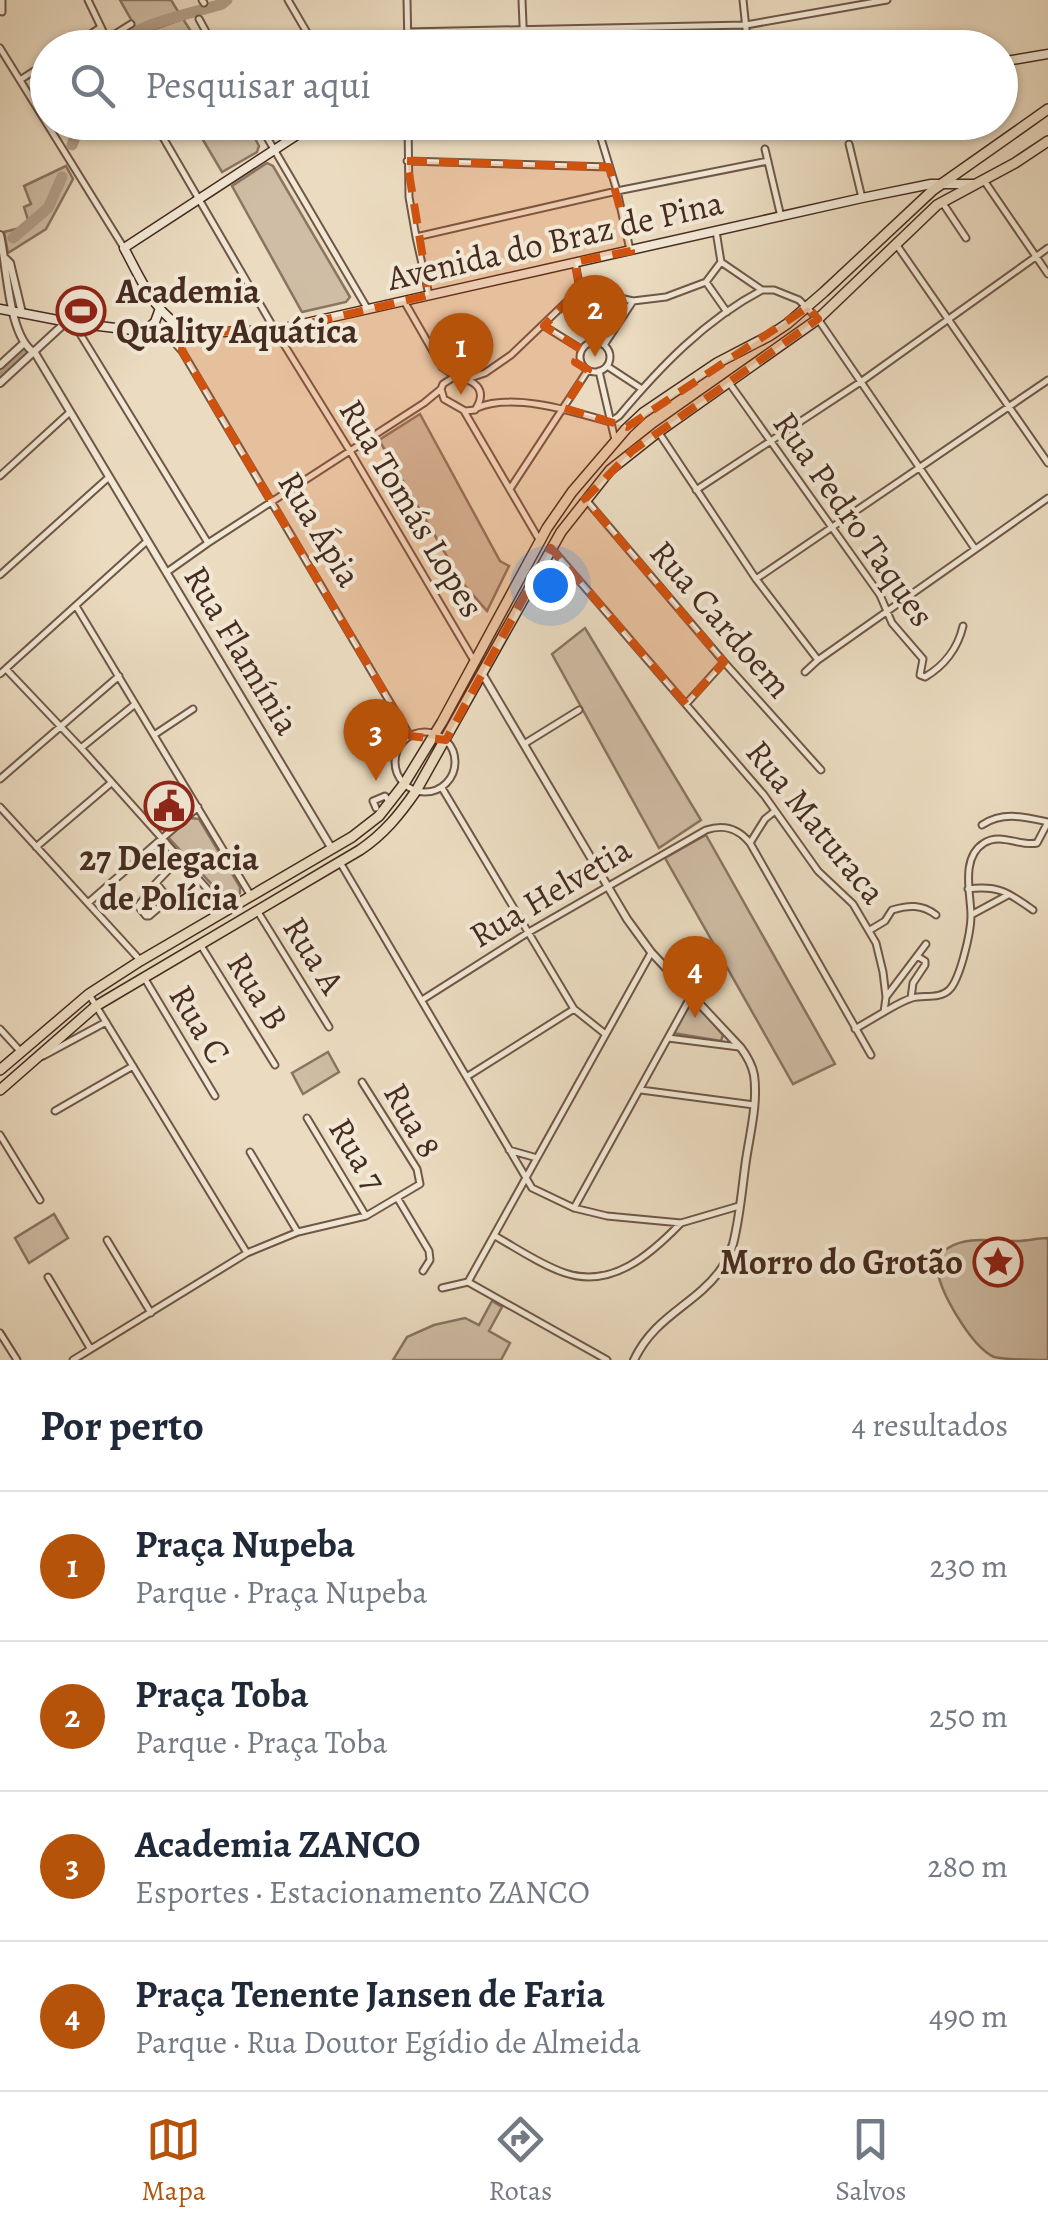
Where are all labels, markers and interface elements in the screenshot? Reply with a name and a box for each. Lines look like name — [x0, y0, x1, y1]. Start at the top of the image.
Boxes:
search box — [30, 30, 1018, 140]
icon: search — [65, 58, 120, 113]
text: Pesquisar aqui — [145, 59, 371, 111]
street label: Avenida do Braz de Pina — [381, 178, 728, 302]
place label: Academia Quality Aquática — [115, 267, 358, 355]
pin: 2 — [562, 274, 628, 357]
sports icon: Academia Quality Aquática — [55, 285, 107, 337]
pin: 1 — [428, 312, 494, 395]
street label: Rua Tomás Lopes — [328, 390, 496, 626]
street label: Rua Pedro Taques — [762, 402, 946, 636]
street label: Rua Ápia — [267, 462, 374, 596]
street label: Rua Cardoem — [639, 530, 803, 708]
street label: Rua Flamínia — [173, 556, 312, 744]
your location — [525, 560, 576, 611]
pin: 3 — [344, 698, 408, 781]
street label: Rua Maturaca — [735, 730, 898, 915]
public building icon: 27 Delegacia de Polícia — [143, 780, 195, 832]
street label: Rua Helvetia — [460, 825, 640, 959]
place label: 27 Delegacia de Polícia — [79, 834, 259, 922]
street label: Rua A — [272, 907, 357, 1003]
pin: 4 — [662, 936, 728, 1018]
street label: Rua B — [216, 943, 300, 1039]
street label: Rua C — [158, 975, 242, 1073]
street label: Rua 8 — [372, 1074, 454, 1166]
street label: Rua 7 — [318, 1109, 399, 1200]
place icon: Morro do Grotão — [972, 1236, 1024, 1288]
place label: Morro do Grotão — [720, 1238, 963, 1286]
text: Por perto — [40, 1397, 204, 1454]
text: 4 resultados — [851, 1403, 1008, 1447]
text: Praça Nupeba — [135, 1518, 355, 1570]
text: 1 — [67, 1544, 78, 1588]
text: 230 m — [929, 1544, 1008, 1588]
text: Parque · Praça Nupeba — [135, 1570, 427, 1614]
text: Praça Toba — [135, 1668, 309, 1720]
text: 2 — [65, 1694, 80, 1738]
text: 250 m — [929, 1694, 1008, 1738]
text: Parque · Praça Toba — [135, 1720, 387, 1764]
text: Academia ZANCO — [135, 1818, 421, 1870]
text: 3 — [66, 1844, 79, 1888]
text: 280 m — [927, 1844, 1008, 1888]
text: Esportes · Estacionamento ZANCO — [135, 1870, 590, 1914]
text: Praça Tenente Jansen de Faria — [135, 1968, 605, 2020]
text: 4 — [65, 1994, 80, 2038]
text: 490 m — [929, 1994, 1008, 2038]
text: Parque · Rua Doutor Egídio de Almeida — [135, 2020, 641, 2064]
tab: Mapa — [141, 2112, 206, 2210]
tab: Rotas — [489, 2112, 552, 2210]
tab: Salvos — [835, 2112, 907, 2210]

